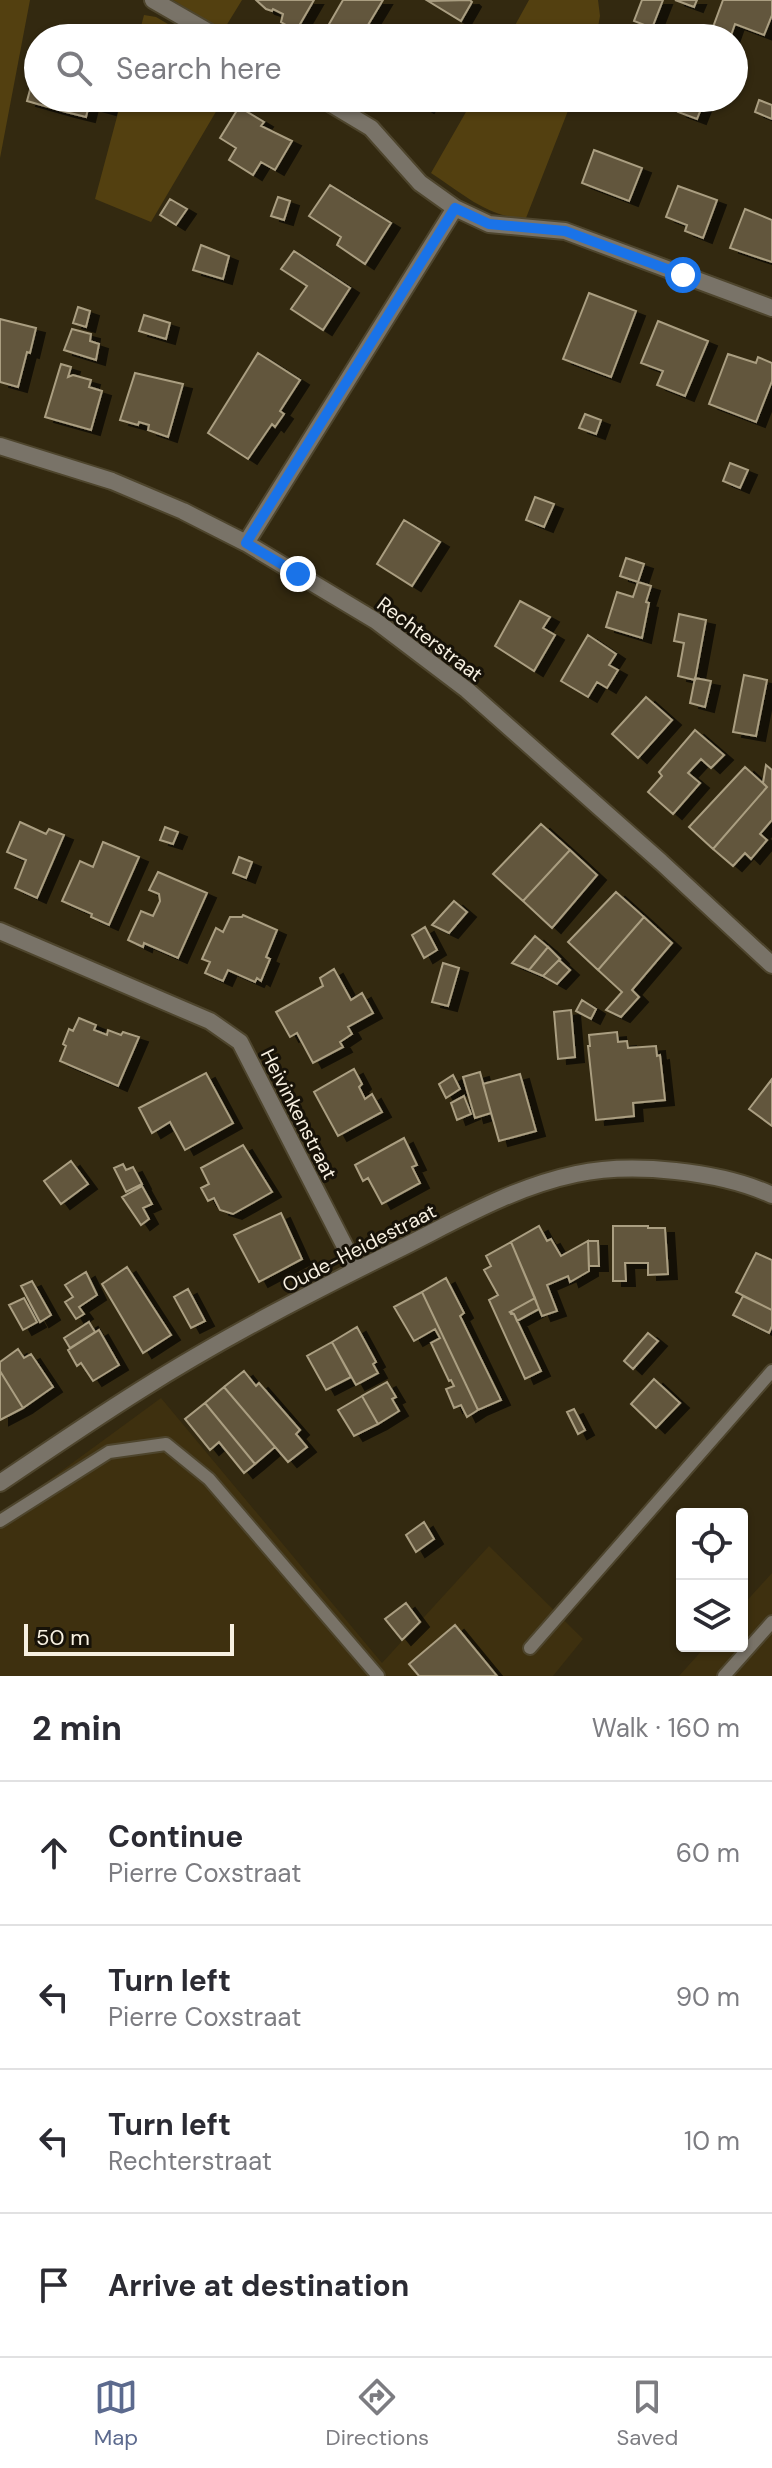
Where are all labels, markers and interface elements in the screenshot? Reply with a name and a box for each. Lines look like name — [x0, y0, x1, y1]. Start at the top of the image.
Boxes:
search box — [24, 24, 748, 112]
icon: search — [52, 46, 96, 90]
text: Search here — [116, 49, 282, 88]
route start — [665, 257, 701, 293]
route end — [280, 556, 316, 592]
street label: Rechterstraat — [372, 591, 488, 687]
street label: Heivinkenstraat — [255, 1044, 343, 1184]
street label: Oude-Heidestraat — [278, 1198, 441, 1298]
map controls — [676, 1508, 748, 1652]
button: locate — [676, 1508, 748, 1580]
button: layers — [676, 1580, 748, 1652]
scale bar — [24, 1620, 234, 1656]
text: 50 m — [36, 1623, 90, 1652]
text: 2 min — [32, 1706, 122, 1751]
text: Walk · 160 m — [592, 1711, 740, 1745]
text: Continue — [108, 1817, 243, 1856]
icon: ahead — [32, 1831, 76, 1875]
text: 60 m — [676, 1836, 740, 1870]
text: Pierre Coxstraat — [108, 1856, 301, 1890]
text: Turn left — [108, 1961, 231, 2000]
icon: left — [32, 1975, 76, 2019]
text: 90 m — [676, 1980, 740, 2014]
text: Pierre Coxstraat — [108, 2000, 301, 2034]
text: Turn left — [108, 2105, 231, 2144]
icon: left — [32, 2119, 76, 2163]
text: 10 m — [684, 2124, 740, 2158]
text: Rechterstraat — [108, 2144, 272, 2178]
icon: arrive — [32, 2263, 76, 2307]
text: Arrive at destination — [108, 2266, 409, 2305]
tab: Map — [94, 2375, 138, 2452]
tab: Directions — [326, 2375, 429, 2452]
tab: Saved — [617, 2375, 678, 2452]

